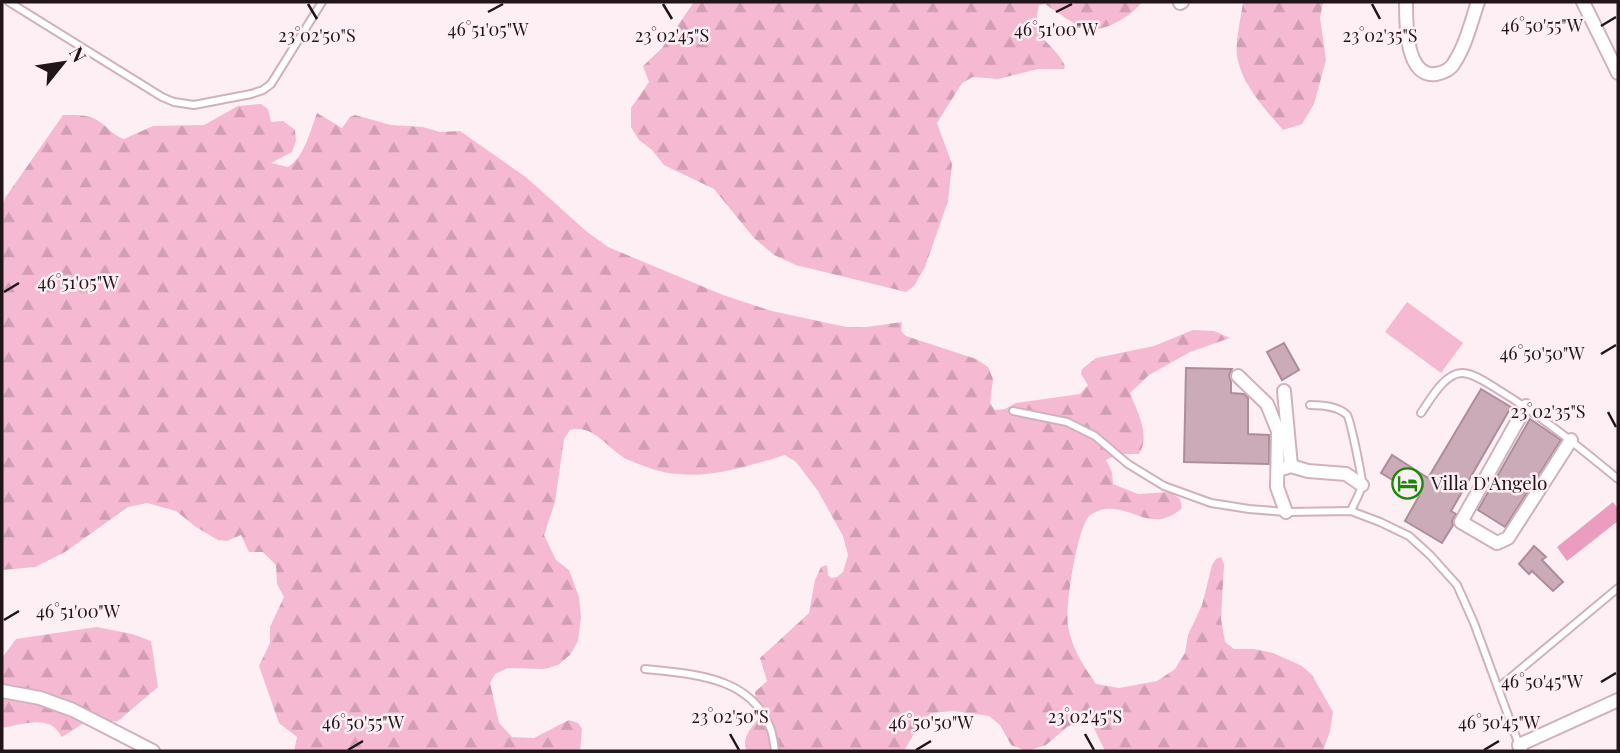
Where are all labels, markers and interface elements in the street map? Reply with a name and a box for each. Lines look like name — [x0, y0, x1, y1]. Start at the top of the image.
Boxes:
text: 46°50'55"W — [1501, 13, 1584, 37]
text: 46°51'05"W — [448, 17, 529, 41]
text: 46°51'00"W — [1014, 17, 1099, 41]
text: 23°02'50"S — [278, 23, 356, 47]
text: 23°02'45"S — [635, 23, 709, 47]
text: 23°02'35"S — [1343, 23, 1417, 47]
north arrow — [28, 28, 98, 98]
text: N — [64, 42, 93, 67]
text: 46°51'05"W — [38, 270, 119, 294]
text: 46°50'50"W — [1499, 341, 1585, 365]
text: 23°02'35"S — [1511, 399, 1585, 423]
hotel icon: Villa D'Angelo — [1391, 466, 1425, 500]
place label: Villa D'Angelo — [1430, 469, 1547, 495]
text: 46°51'00"W — [36, 599, 121, 623]
text: 46°50'45"W — [1501, 669, 1584, 693]
text: 23°02'50"S — [691, 704, 769, 728]
text: 23°02'45"S — [1048, 704, 1122, 728]
text: 46°50'55"W — [322, 710, 405, 734]
text: 46°50'50"W — [888, 710, 974, 734]
text: 46°50'45"W — [1458, 710, 1541, 734]

